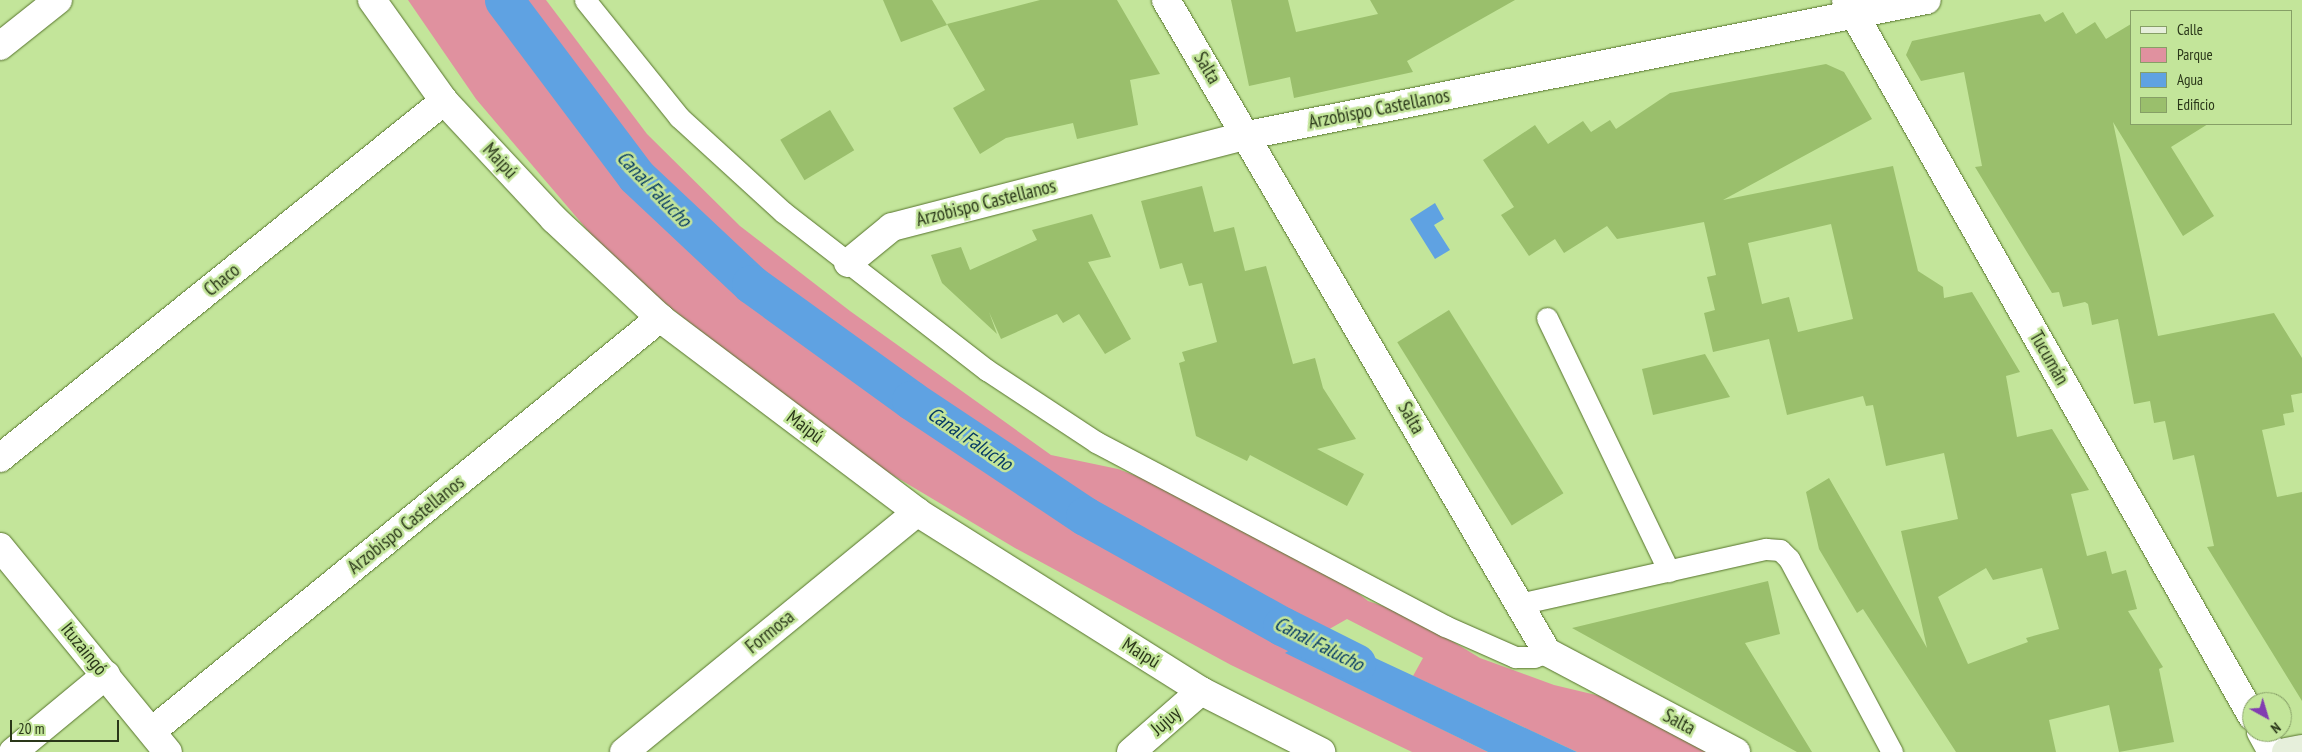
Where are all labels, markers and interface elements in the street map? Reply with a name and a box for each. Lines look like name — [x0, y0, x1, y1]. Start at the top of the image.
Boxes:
legend — [2130, 10, 2292, 125]
text: Calle — [2177, 20, 2203, 39]
text: Parque — [2177, 45, 2213, 64]
street label: Salta — [1189, 48, 1225, 88]
text: Agua — [2177, 70, 2203, 89]
street label: Arzobispo Castellanos — [1307, 84, 1451, 134]
text: Edificio — [2177, 95, 2215, 114]
street label: Maipú — [478, 138, 522, 184]
water label: Canal Falucho — [612, 146, 696, 232]
street label: Arzobispo Castellanos — [914, 175, 1058, 231]
street label: Chaco — [200, 259, 244, 301]
street label: Tucumán — [2025, 327, 2073, 389]
street label: Salta — [1393, 398, 1429, 438]
water label: Canal Falucho — [923, 402, 1017, 476]
street label: Maipú — [782, 406, 828, 448]
street label: Arzobispo Castellanos — [343, 471, 469, 579]
street label: Formosa — [741, 606, 799, 658]
water label: Canal Falucho — [1270, 611, 1368, 677]
street label: Ituzaingó — [56, 618, 112, 680]
street label: Maipú — [1118, 633, 1164, 673]
north arrow — [2242, 692, 2292, 742]
street label: Jujuy — [1146, 702, 1186, 740]
street label: Salta — [1659, 704, 1699, 740]
scale bar — [12, 710, 121, 742]
text: 20 m — [18, 719, 44, 738]
text: N — [2267, 719, 2284, 737]

